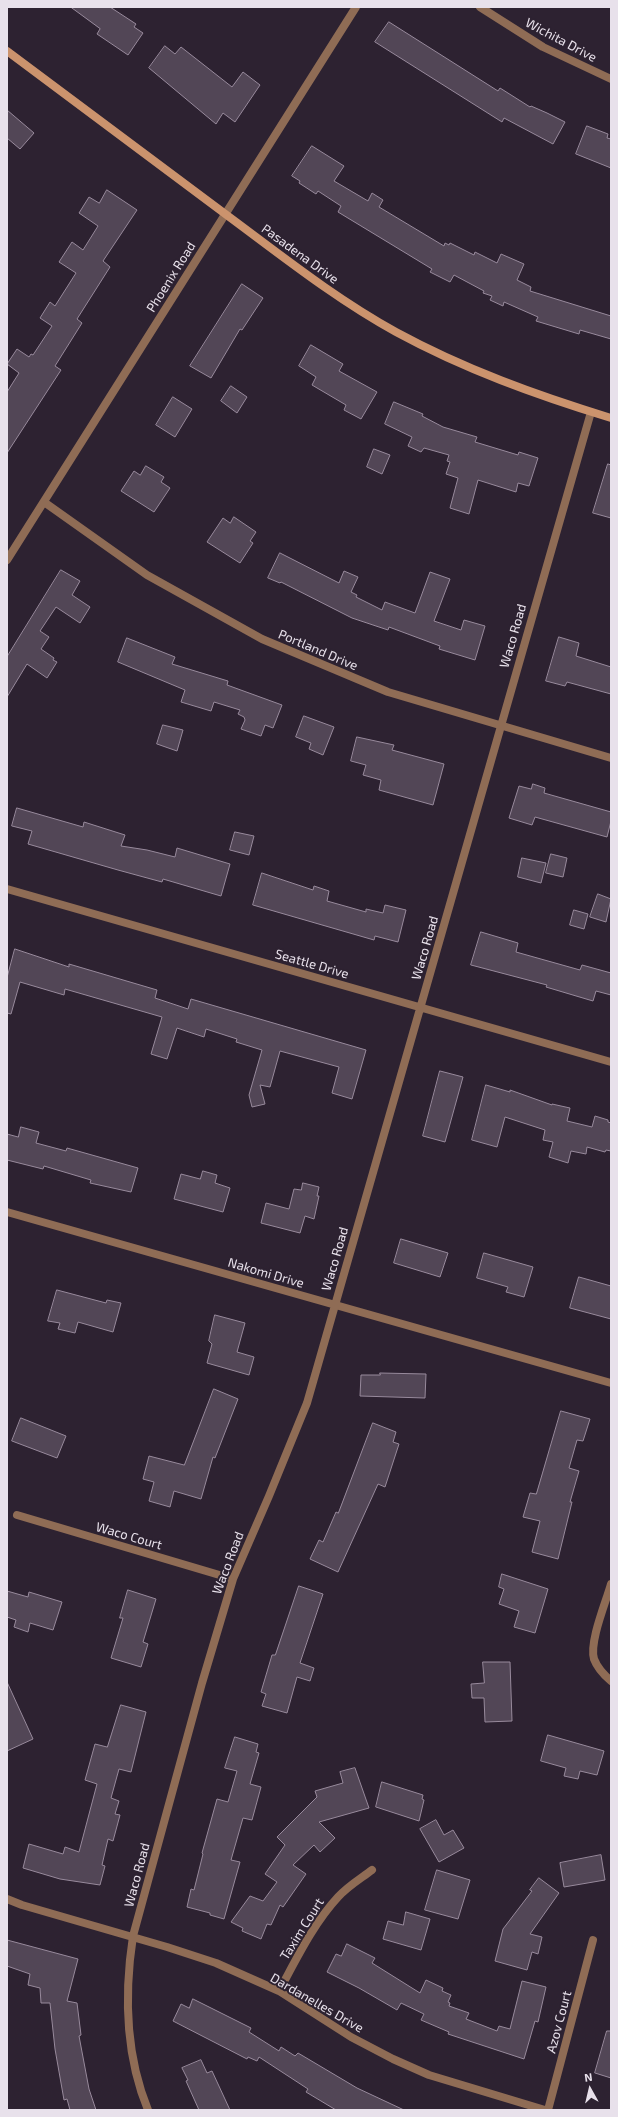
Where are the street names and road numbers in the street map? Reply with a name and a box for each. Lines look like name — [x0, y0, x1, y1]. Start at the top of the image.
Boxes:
street label: Wichita Drive — [523, 15, 599, 65]
street label: Pasadena Drive — [258, 221, 342, 287]
street label: Phoenix Road — [143, 239, 199, 315]
street label: Waco Road — [496, 602, 530, 670]
street label: Portland Drive — [276, 626, 360, 674]
street label: Waco Road — [408, 914, 442, 982]
street label: Seattle Drive — [273, 946, 351, 982]
street label: Waco Road — [318, 1225, 352, 1293]
street label: Nakomi Drive — [226, 1255, 306, 1291]
street label: Waco Court — [94, 1519, 164, 1553]
street label: Waco Road — [209, 1529, 247, 1597]
street label: Waco Road — [121, 1841, 153, 1909]
street label: Taxim Court — [277, 1895, 327, 1963]
street label: Dardanelles Drive — [268, 1970, 366, 2036]
street label: Azov Court — [543, 1989, 575, 2055]

